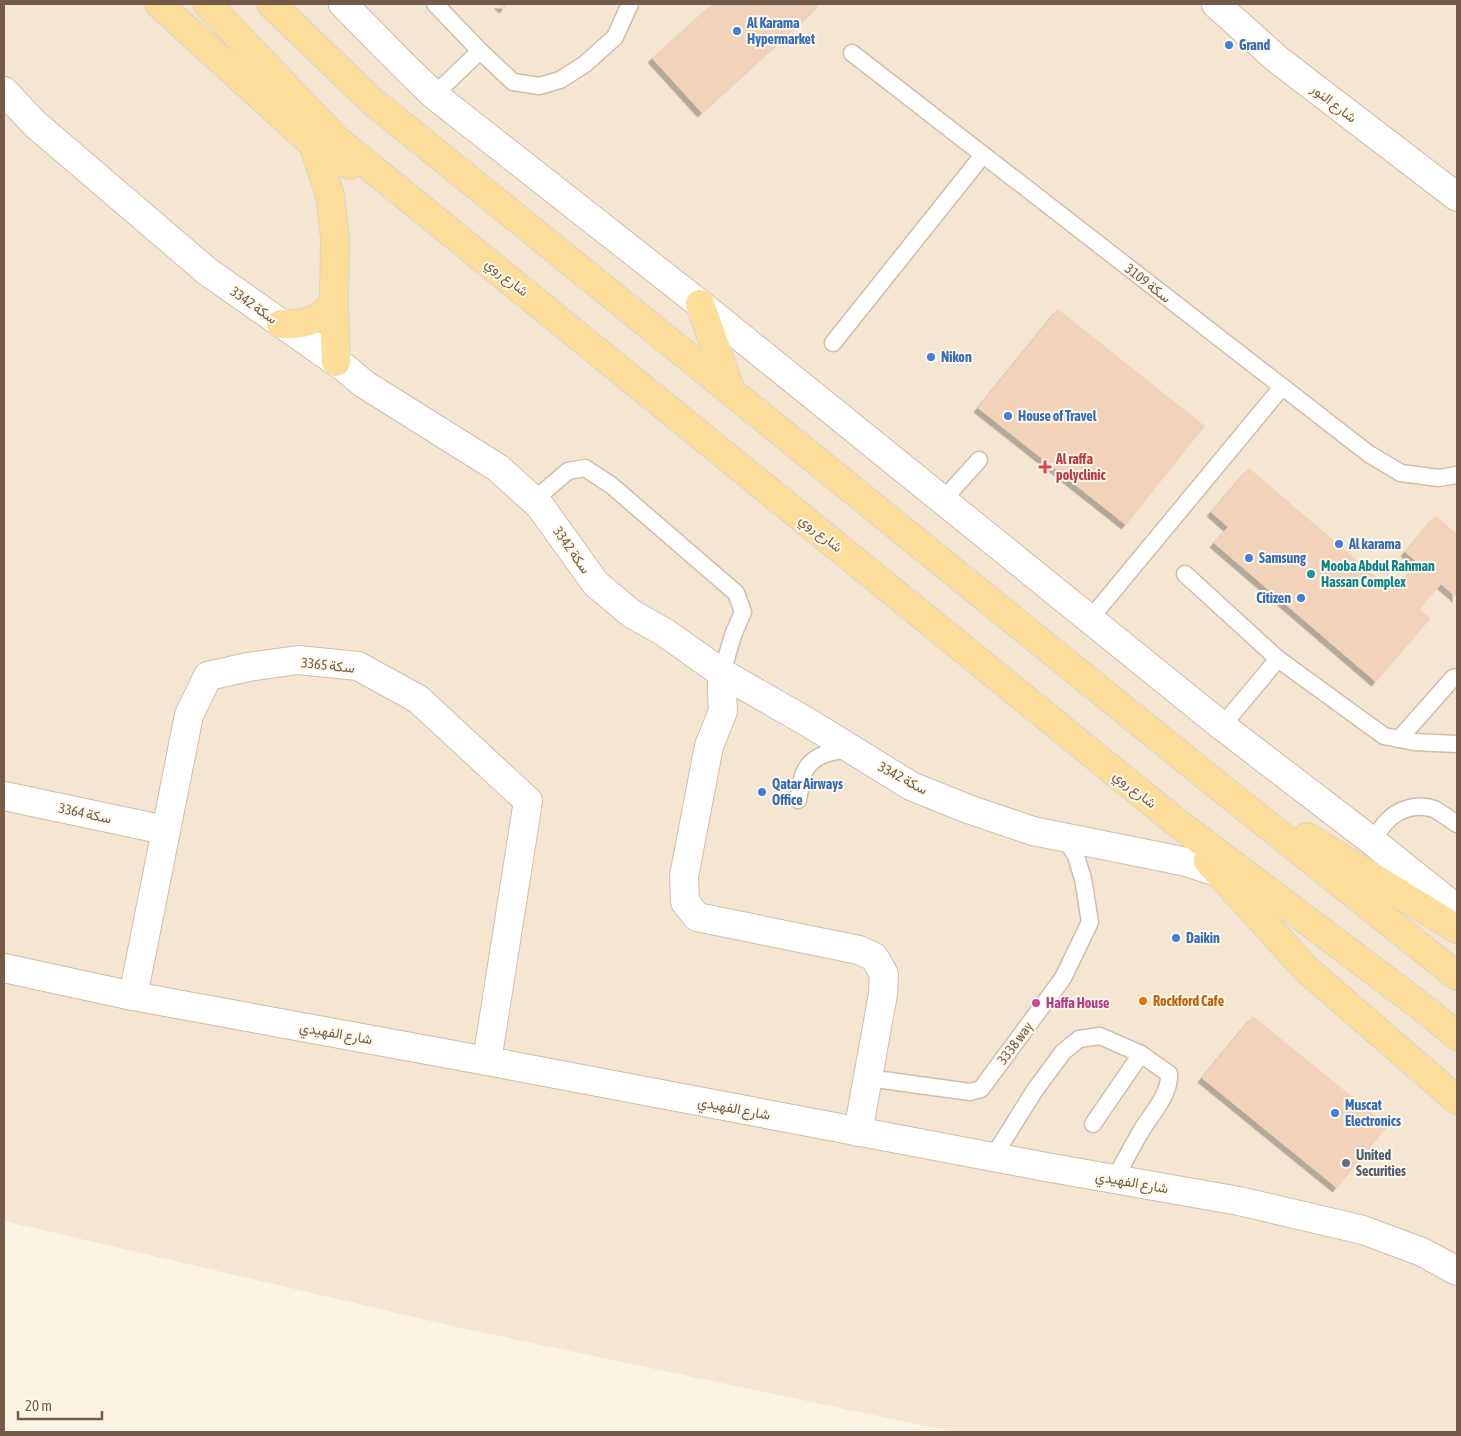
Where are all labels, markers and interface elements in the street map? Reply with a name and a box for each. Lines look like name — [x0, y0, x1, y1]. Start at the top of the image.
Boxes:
place label: Al Karama Hypermarket — [746, 15, 815, 47]
marker: Al Karama Hypermarket — [731, 25, 743, 37]
place label: Grand — [1239, 37, 1271, 53]
marker: Grand — [1223, 39, 1235, 51]
street label: شارع النور — [1306, 80, 1360, 128]
street label: شارع روي — [480, 255, 532, 302]
street label: سكة 3109 — [1122, 260, 1174, 306]
street label: سكة 3342 — [227, 283, 281, 327]
place label: Nikon — [941, 349, 972, 365]
marker: Nikon — [925, 351, 937, 363]
place label: House of Travel — [1018, 408, 1097, 424]
marker: House of Travel — [1002, 410, 1014, 422]
place label: Al raffa polyclinic — [1055, 451, 1107, 483]
marker: Al raffa polyclinic — [1038, 460, 1052, 474]
street label: شارع روي — [794, 511, 846, 558]
street label: سكة 3342 — [550, 523, 594, 577]
place label: Al karama — [1348, 536, 1402, 552]
marker: Al karama — [1333, 538, 1345, 550]
place label: Samsung — [1259, 550, 1307, 566]
marker: Samsung — [1243, 552, 1255, 564]
place label: Mooba Abdul Rahman Hassan Complex — [1321, 558, 1435, 590]
marker: Mooba Abdul Rahman Hassan Complex — [1305, 568, 1317, 580]
place label: Citizen — [1256, 590, 1291, 606]
marker: Citizen — [1295, 592, 1307, 604]
street label: سكة 3365 — [300, 654, 356, 676]
street label: سكة 3342 — [876, 758, 930, 798]
street label: شارع روي — [1108, 767, 1160, 814]
place label: Qatar Airways Office — [772, 776, 843, 808]
marker: Qatar Airways Office — [756, 786, 768, 798]
street label: سكة 3364 — [57, 800, 113, 826]
place label: Daikin — [1186, 930, 1220, 946]
marker: Daikin — [1170, 932, 1182, 944]
place label: Rockford Cafe — [1153, 993, 1224, 1009]
place label: Haffa House — [1046, 995, 1109, 1011]
marker: Rockford Cafe — [1137, 995, 1149, 1007]
marker: Haffa House — [1030, 997, 1042, 1009]
street label: شارع الفهيدي — [298, 1019, 374, 1051]
street label: 3338 way — [994, 1019, 1036, 1067]
street label: شارع الفهيدي — [696, 1093, 772, 1127]
place label: Muscat Electronics — [1345, 1097, 1401, 1129]
marker: Muscat Electronics — [1329, 1107, 1341, 1119]
place label: United Securities — [1356, 1147, 1406, 1179]
marker: United Securities — [1340, 1157, 1352, 1169]
street label: شارع الفهيدي — [1094, 1168, 1170, 1200]
scale bar — [18, 1388, 101, 1420]
text: 20 m — [25, 1397, 52, 1414]

